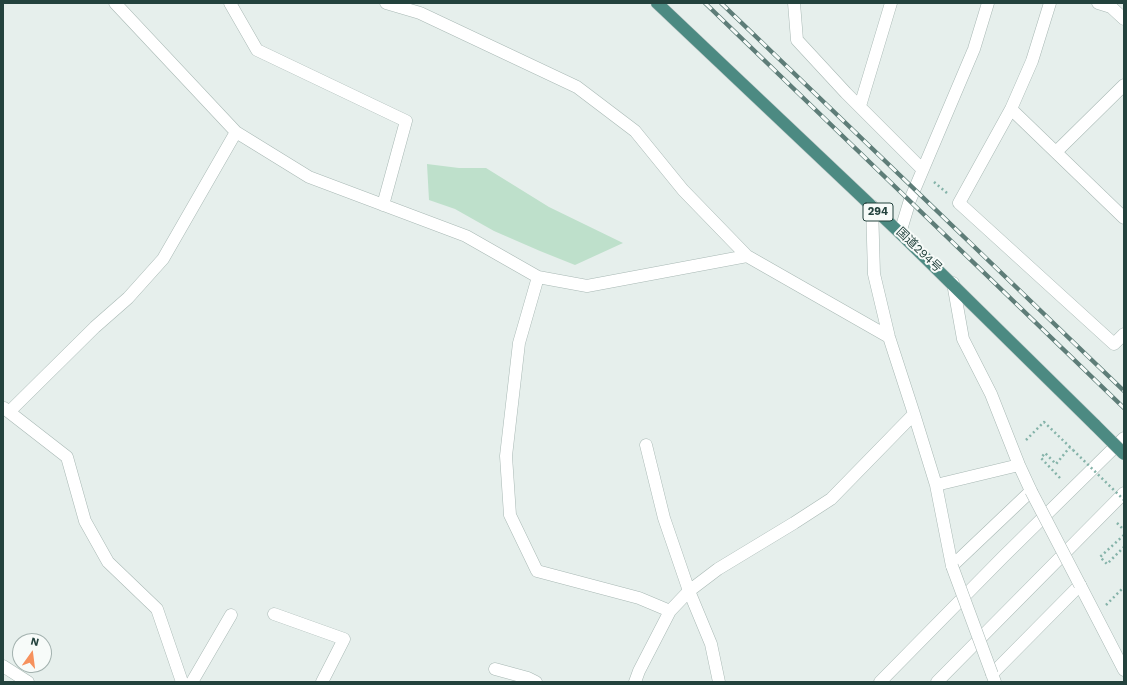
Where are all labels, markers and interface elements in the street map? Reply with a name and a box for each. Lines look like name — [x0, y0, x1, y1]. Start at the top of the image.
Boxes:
road number: 294 — [863, 203, 893, 221]
street label: 国道294号 — [893, 225, 945, 275]
north arrow — [12, 633, 52, 673]
text: N — [29, 635, 40, 649]

